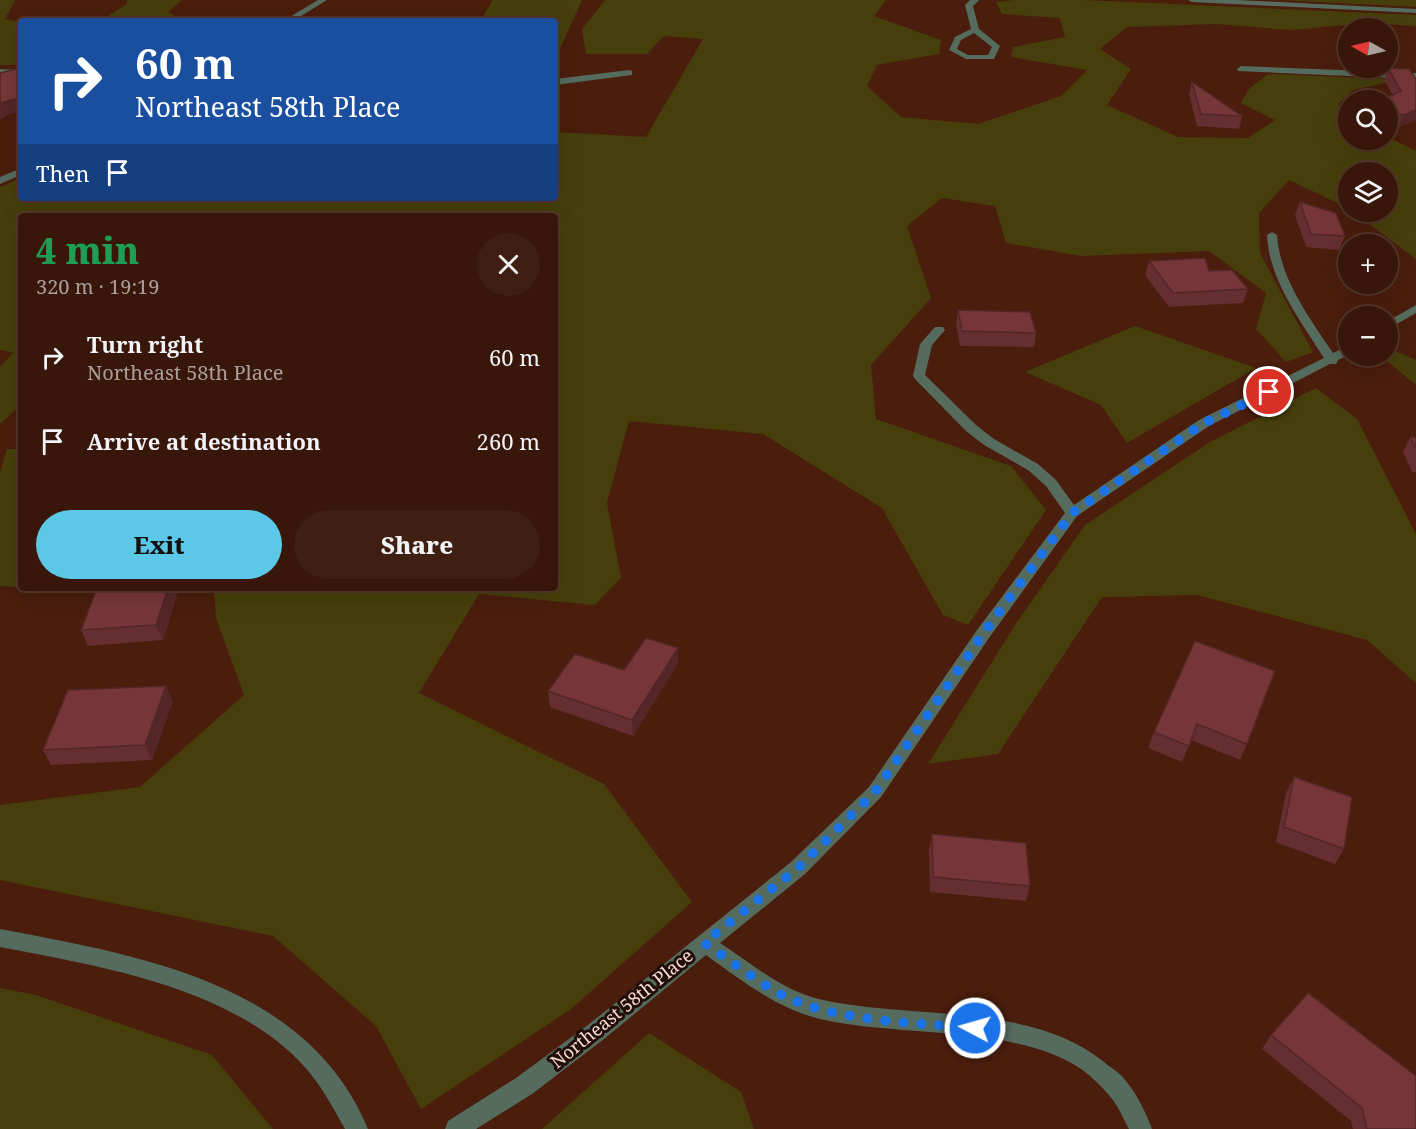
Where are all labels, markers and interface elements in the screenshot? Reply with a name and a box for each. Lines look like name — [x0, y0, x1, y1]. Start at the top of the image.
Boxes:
north arrow — [1338, 18, 1398, 78]
map controls — [1338, 18, 1398, 366]
text: 60 m — [135, 34, 235, 91]
icon: right — [36, 42, 114, 120]
text: Northeast 58th Place — [135, 88, 400, 125]
button: search — [1338, 90, 1398, 150]
icon: arrive — [101, 156, 134, 189]
text: Then — [36, 158, 89, 188]
button: layers — [1338, 162, 1398, 222]
text: 4 min — [36, 226, 139, 275]
button: close — [477, 233, 540, 296]
button: + — [1338, 234, 1398, 294]
text: 320 m · 19:19 — [36, 273, 159, 300]
button: − — [1338, 306, 1398, 366]
text: Turn right — [87, 329, 203, 359]
icon: right — [36, 341, 69, 374]
text: 60 m — [489, 342, 540, 372]
text: Northeast 58th Place — [87, 359, 284, 386]
pin — [1243, 366, 1294, 417]
icon: arrive — [1252, 375, 1285, 408]
icon: arrive — [36, 425, 69, 458]
text: Arrive at destination — [87, 426, 321, 456]
text: 260 m — [477, 426, 540, 456]
button: Exit — [36, 510, 282, 579]
button: Share — [294, 510, 540, 579]
street label: Northeast 58th Place — [545, 943, 698, 1073]
position arrow — [943, 996, 1007, 1060]

